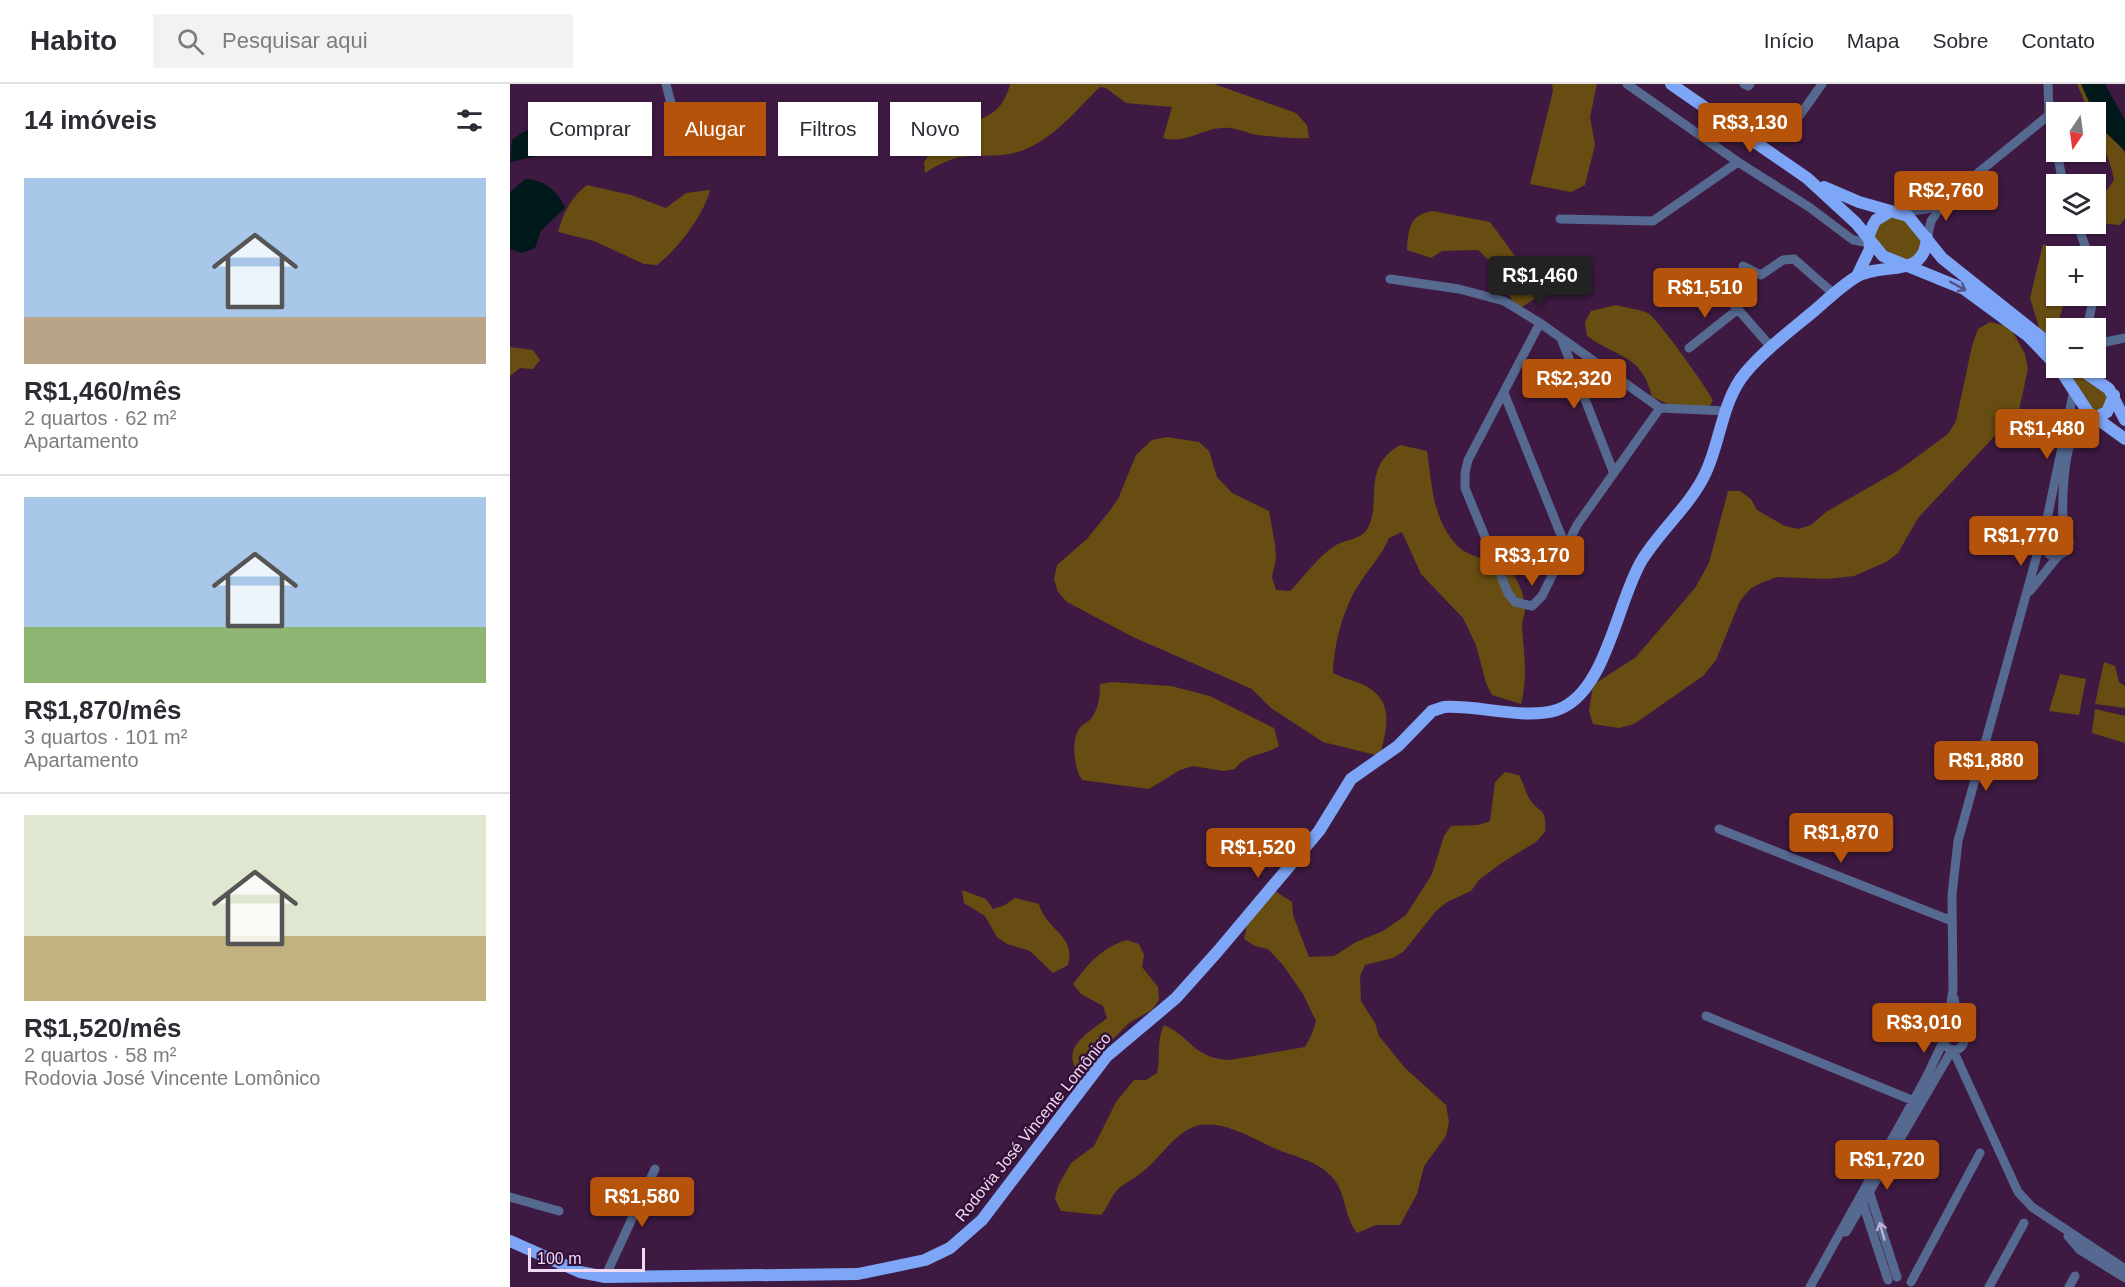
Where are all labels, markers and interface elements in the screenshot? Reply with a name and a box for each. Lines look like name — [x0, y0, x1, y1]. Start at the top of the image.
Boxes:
search box — [153, 14, 573, 68]
text: Habito — [30, 25, 117, 56]
icon: search — [174, 25, 207, 58]
text: Pesquisar aqui — [222, 28, 368, 53]
text: Início — [1764, 29, 1814, 52]
text: Mapa — [1847, 29, 1899, 52]
text: Sobre — [1932, 29, 1988, 52]
text: Contato — [2021, 29, 2095, 52]
chip: Comprar — [528, 102, 652, 156]
chip: Alugar — [664, 102, 766, 156]
chip: Filtros — [778, 102, 878, 156]
chip: Novo — [890, 102, 981, 156]
north arrow — [2046, 102, 2106, 162]
map controls — [2046, 102, 2106, 378]
pin: R$3,130 — [1695, 103, 1805, 154]
icon: filters — [453, 104, 486, 137]
text: 14 imóveis — [24, 105, 157, 135]
text: R$3,130 — [1712, 111, 1788, 133]
pin: R$2,760 — [1891, 171, 2001, 222]
button: layers — [2046, 174, 2106, 234]
text: R$2,760 — [1908, 179, 1984, 201]
icon: home — [201, 217, 309, 325]
button: + — [2046, 246, 2106, 306]
pin: R$1,460 — [1485, 256, 1595, 307]
text: R$1,460 — [1502, 264, 1578, 286]
pin: R$1,510 — [1650, 268, 1760, 319]
text: R$1,510 — [1667, 276, 1743, 298]
one-way arrow — [1949, 280, 1966, 292]
button: − — [2046, 318, 2106, 378]
pin: R$2,320 — [1519, 359, 1629, 410]
text: R$2,320 — [1536, 367, 1612, 389]
text: R$1,460/mês — [24, 376, 182, 406]
text: 2 quartos · 62 m² — [24, 407, 176, 429]
pin: R$1,480 — [1992, 409, 2102, 460]
text: R$1,480 — [2009, 417, 2085, 439]
text: Apartamento — [24, 430, 139, 452]
pin: R$1,770 — [1966, 516, 2076, 567]
text: R$1,770 — [1983, 524, 2059, 546]
icon: home — [201, 536, 309, 644]
pin: R$3,170 — [1477, 536, 1587, 587]
text: R$3,170 — [1494, 544, 1570, 566]
text: R$1,870/mês — [24, 695, 182, 725]
text: 3 quartos · 101 m² — [24, 726, 187, 748]
pin: R$1,880 — [1931, 741, 2041, 792]
text: Apartamento — [24, 749, 139, 771]
text: R$1,880 — [1948, 749, 2024, 771]
pin: R$1,870 — [1786, 813, 1896, 864]
text: R$1,870 — [1803, 821, 1879, 843]
pin: R$1,520 — [1203, 828, 1313, 879]
text: R$1,520 — [1220, 836, 1296, 858]
icon: home — [201, 854, 309, 962]
pin: R$3,010 — [1869, 1003, 1979, 1054]
text: R$3,010 — [1886, 1011, 1962, 1033]
text: R$1,520/mês — [24, 1013, 182, 1043]
street label: Rodovia José Vincente Lomônico — [952, 1029, 1114, 1225]
text: 2 quartos · 58 m² — [24, 1044, 176, 1066]
text: Rodovia José Vincente Lomônico — [24, 1067, 320, 1089]
pin: R$1,720 — [1832, 1140, 1942, 1191]
text: R$1,720 — [1849, 1148, 1925, 1170]
pin: R$1,580 — [587, 1177, 697, 1228]
text: R$1,580 — [604, 1185, 680, 1207]
one-way arrow — [1876, 1222, 1887, 1241]
scale bar — [528, 1245, 645, 1272]
text: 100 m — [537, 1250, 581, 1267]

